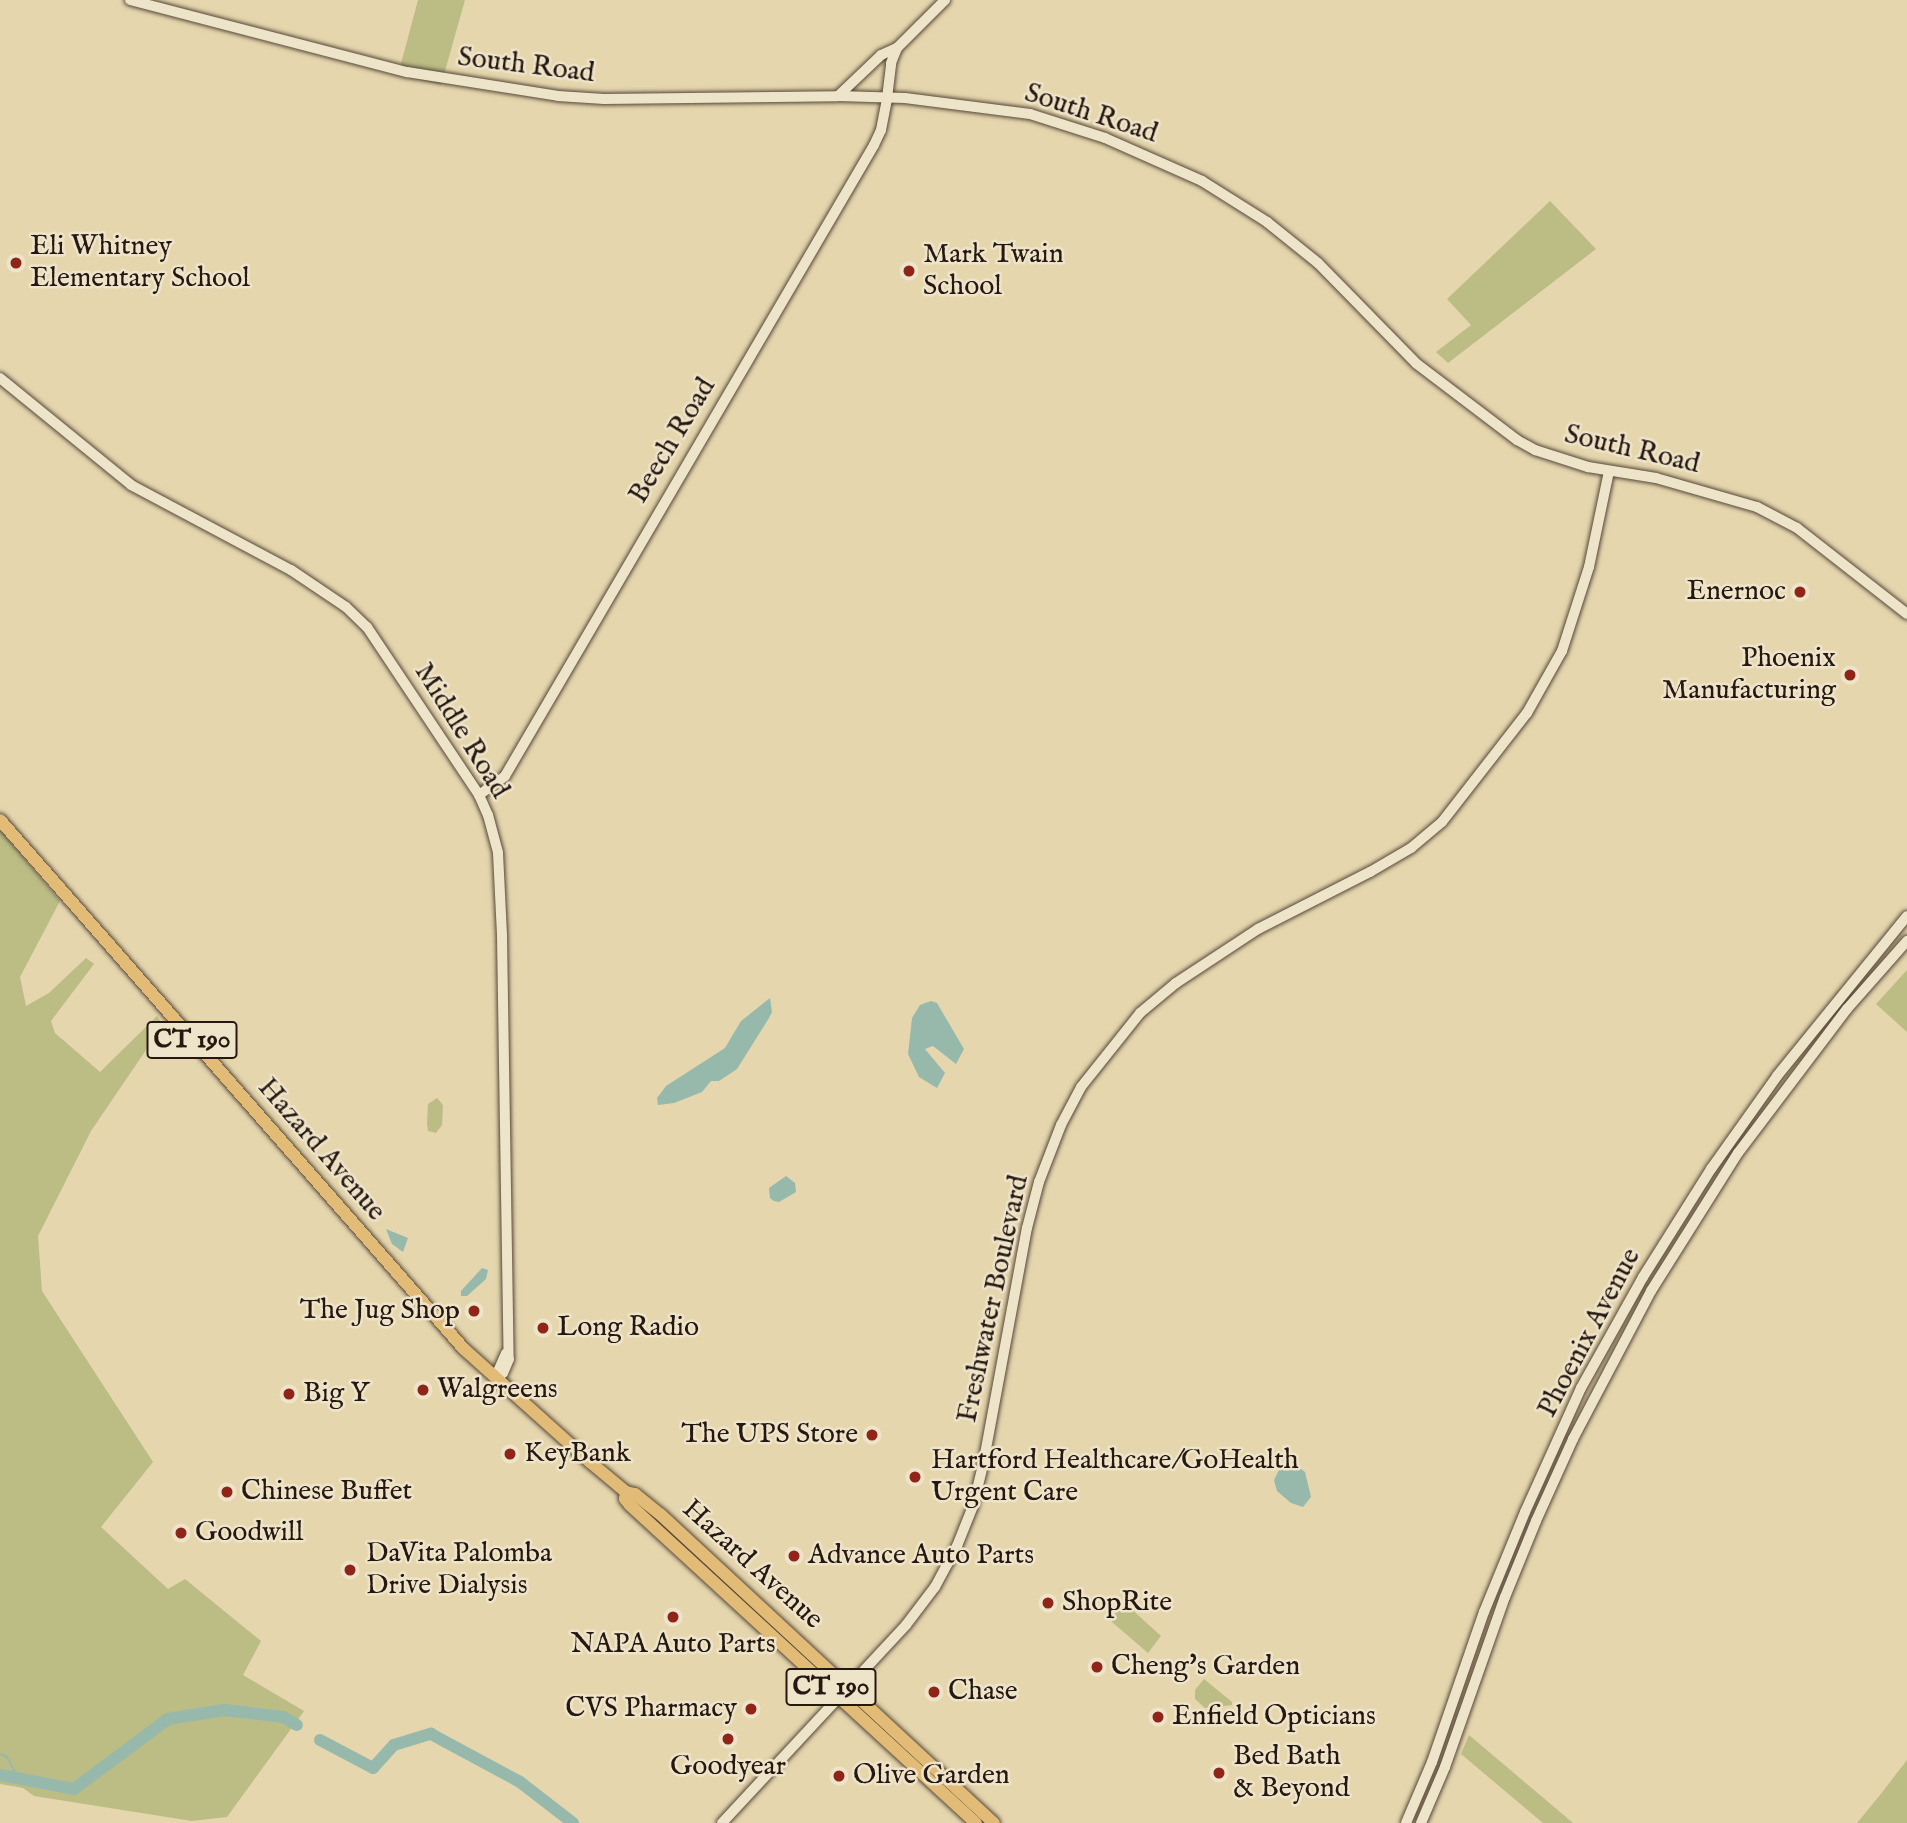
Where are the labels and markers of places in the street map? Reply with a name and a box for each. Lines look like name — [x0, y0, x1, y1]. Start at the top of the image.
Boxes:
place label: Eli Whitney Elementary School — [30, 230, 250, 296]
place label: Mark Twain School — [923, 238, 1064, 304]
marker: Eli Whitney Elementary School — [8, 255, 24, 271]
marker: Mark Twain School — [901, 263, 917, 279]
place label: Enernoc — [1687, 575, 1786, 609]
marker: Enernoc — [1792, 584, 1808, 600]
place label: Phoenix Manufacturing — [1662, 642, 1836, 708]
marker: Phoenix Manufacturing — [1842, 667, 1858, 683]
place label: The Jug Shop — [300, 1294, 460, 1328]
marker: The Jug Shop — [466, 1303, 482, 1319]
place label: Long Radio — [557, 1311, 699, 1345]
marker: Long Radio — [535, 1320, 551, 1336]
place label: Walgreens — [437, 1373, 558, 1407]
place label: Big Y — [303, 1377, 369, 1411]
marker: Walgreens — [415, 1382, 431, 1398]
marker: Big Y — [281, 1386, 297, 1402]
place label: The UPS Store — [681, 1418, 858, 1452]
marker: The UPS Store — [864, 1427, 880, 1443]
place label: KeyBank — [524, 1437, 631, 1471]
place label: Hartford Healthcare/GoHealth Urgent Care — [931, 1444, 1299, 1510]
marker: KeyBank — [502, 1446, 518, 1462]
marker: Hartford Healthcare/GoHealth Urgent Care — [905, 1467, 925, 1487]
place label: Chinese Buffet — [241, 1475, 412, 1509]
marker: Chinese Buffet — [219, 1484, 235, 1500]
place label: Goodwill — [195, 1516, 303, 1550]
marker: Goodwill — [173, 1525, 189, 1541]
place label: DaVita Palomba Drive Dialysis — [366, 1537, 552, 1603]
place label: Advance Auto Parts — [808, 1539, 1034, 1573]
marker: Advance Auto Parts — [786, 1548, 802, 1564]
marker: DaVita Palomba Drive Dialysis — [340, 1560, 360, 1580]
place label: ShopRite — [1062, 1586, 1172, 1620]
marker: ShopRite — [1040, 1595, 1056, 1611]
marker: NAPA Auto Parts — [665, 1609, 681, 1625]
place label: NAPA Auto Parts — [570, 1628, 776, 1662]
place label: Cheng's Garden — [1111, 1650, 1300, 1684]
marker: Cheng's Garden — [1089, 1659, 1105, 1675]
place label: Chase — [948, 1675, 1018, 1709]
marker: Chase — [926, 1684, 942, 1700]
place label: CVS Pharmacy — [565, 1692, 737, 1726]
place label: Enfield Opticians — [1172, 1700, 1376, 1734]
marker: CVS Pharmacy — [743, 1701, 759, 1717]
marker: Enfield Opticians — [1150, 1709, 1166, 1725]
marker: Goodyear — [720, 1731, 736, 1747]
place label: Bed Bath & Beyond — [1233, 1740, 1350, 1806]
place label: Goodyear — [670, 1750, 786, 1784]
place label: Olive Garden — [853, 1759, 1010, 1793]
marker: Bed Bath & Beyond — [1211, 1765, 1227, 1781]
marker: Olive Garden — [831, 1768, 847, 1784]

